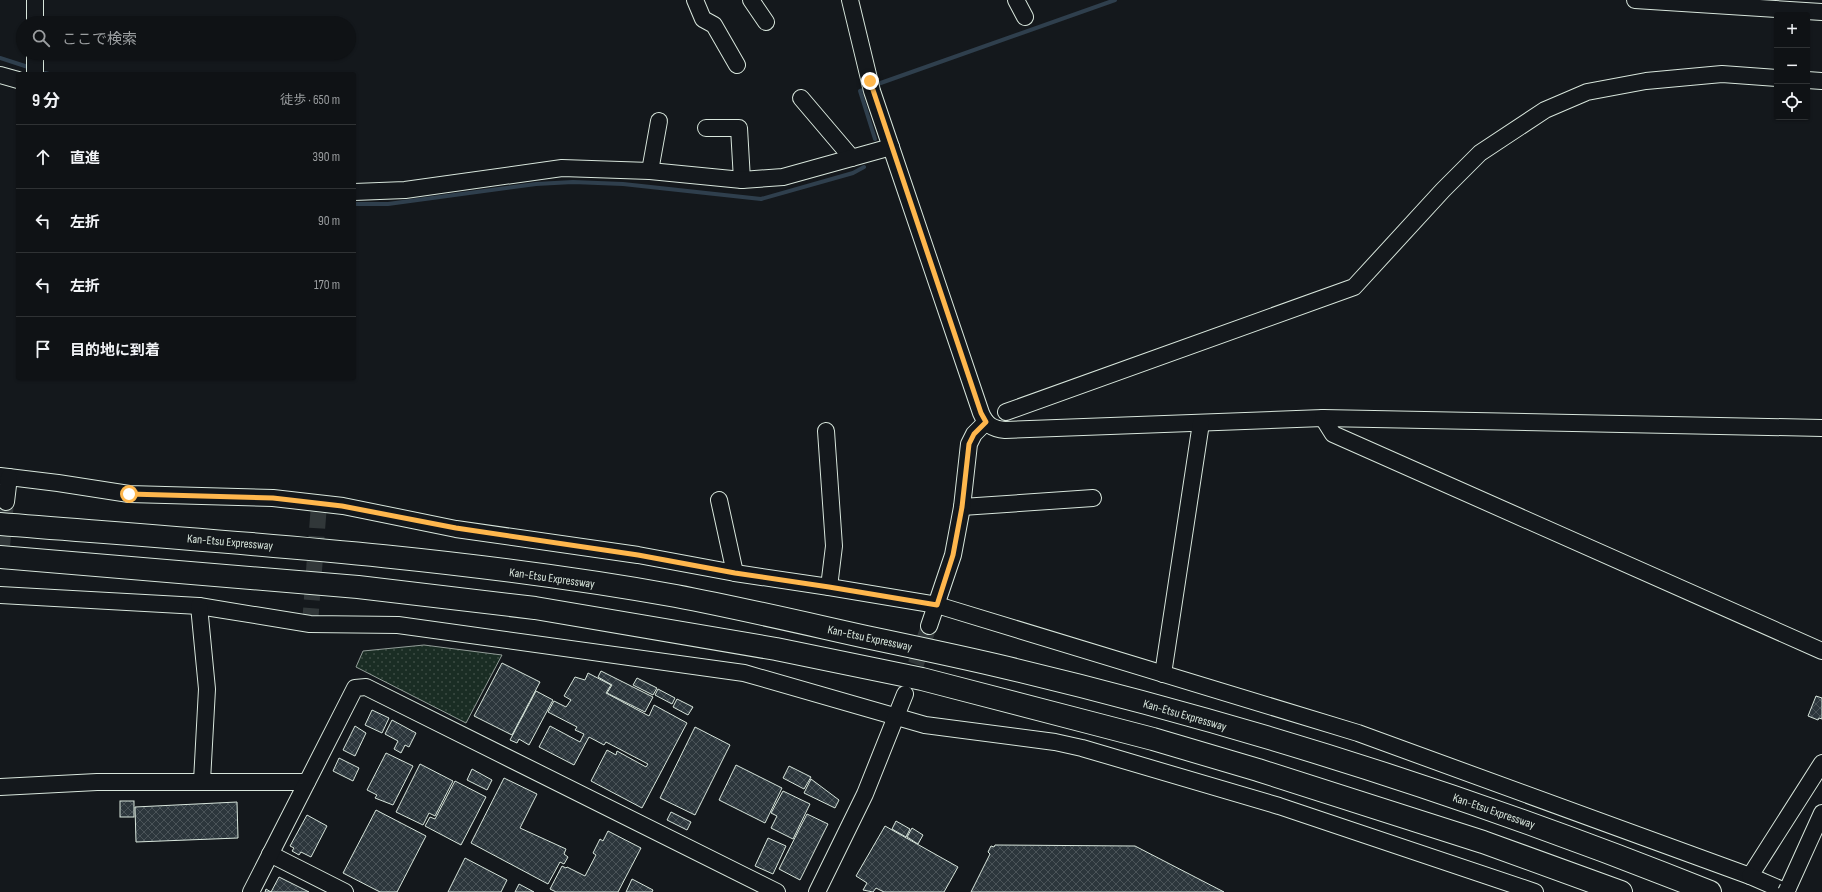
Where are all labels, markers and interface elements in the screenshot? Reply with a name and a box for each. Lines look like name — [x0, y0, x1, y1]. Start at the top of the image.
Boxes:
map controls — [1774, 12, 1810, 120]
button: + — [1774, 12, 1810, 48]
search box — [16, 16, 356, 60]
icon: search — [30, 27, 52, 49]
text: ここで検索 — [62, 30, 137, 49]
button: − — [1774, 48, 1810, 84]
route end — [861, 72, 879, 90]
button: locate — [1774, 84, 1810, 120]
text: 9 分 — [32, 91, 60, 111]
text: 徒歩 · 650 m — [280, 92, 340, 108]
icon: ahead — [32, 146, 54, 168]
text: 直進 — [70, 149, 100, 168]
text: 390 m — [313, 149, 340, 165]
icon: left — [32, 210, 54, 232]
text: 左折 — [70, 213, 100, 232]
text: 90 m — [318, 213, 340, 229]
icon: left — [32, 274, 54, 296]
text: 左折 — [70, 277, 100, 296]
text: 170 m — [314, 277, 340, 293]
icon: arrive — [32, 338, 54, 360]
text: 目的地に到着 — [70, 341, 160, 360]
route start — [120, 485, 138, 503]
street label: Kan-Etsu Expressway — [186, 531, 274, 554]
street label: Kan-Etsu Expressway — [508, 565, 596, 592]
street label: Kan-Etsu Expressway — [826, 622, 914, 655]
street label: Kan-Etsu Expressway — [1141, 696, 1229, 735]
street label: Kan-Etsu Expressway — [1451, 790, 1537, 833]

